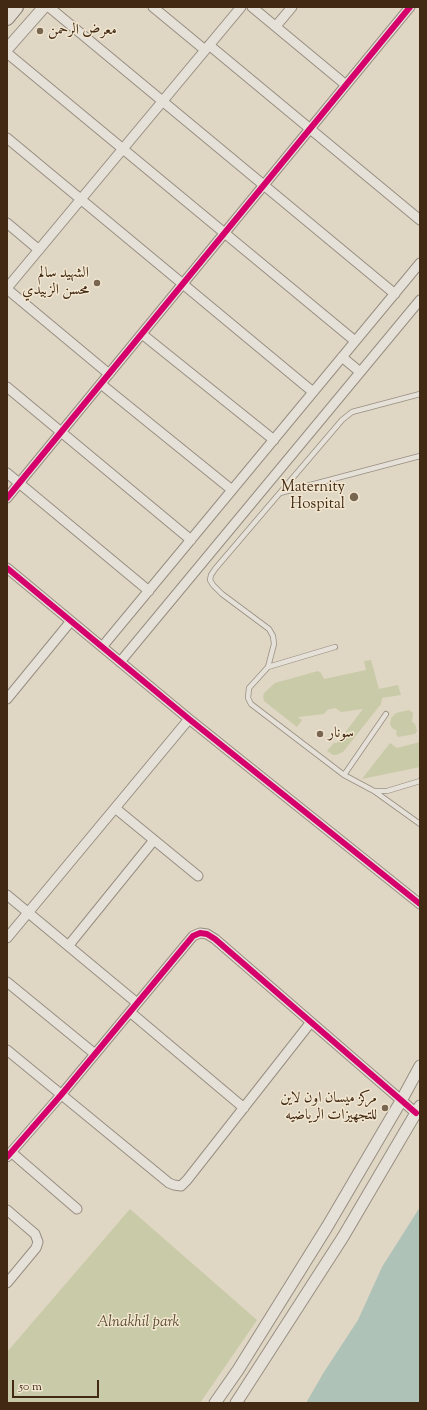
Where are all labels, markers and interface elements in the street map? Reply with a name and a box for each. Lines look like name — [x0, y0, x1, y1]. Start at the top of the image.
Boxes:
place label: معرض الرحمن — [48, 22, 117, 40]
marker: معرض الرحمن — [35, 26, 45, 36]
place label: الشهيد سالم محسن الزبيدي — [22, 265, 89, 300]
marker: الشهيد سالم محسن الزبيدي — [92, 278, 102, 288]
place label: Maternity Hospital — [281, 479, 345, 514]
marker: Maternity Hospital — [348, 491, 360, 503]
place label: سونار — [328, 725, 354, 743]
marker: سونار — [315, 729, 325, 739]
place label: مركز ميسان اون لاين للتجهيزات الرياضيه — [280, 1090, 377, 1125]
marker: مركز ميسان اون لاين للتجهيزات الرياضيه — [380, 1103, 390, 1113]
park label: Alnakhil park — [97, 1314, 179, 1332]
scale bar — [14, 1372, 101, 1398]
text: 50 m — [19, 1378, 42, 1396]

